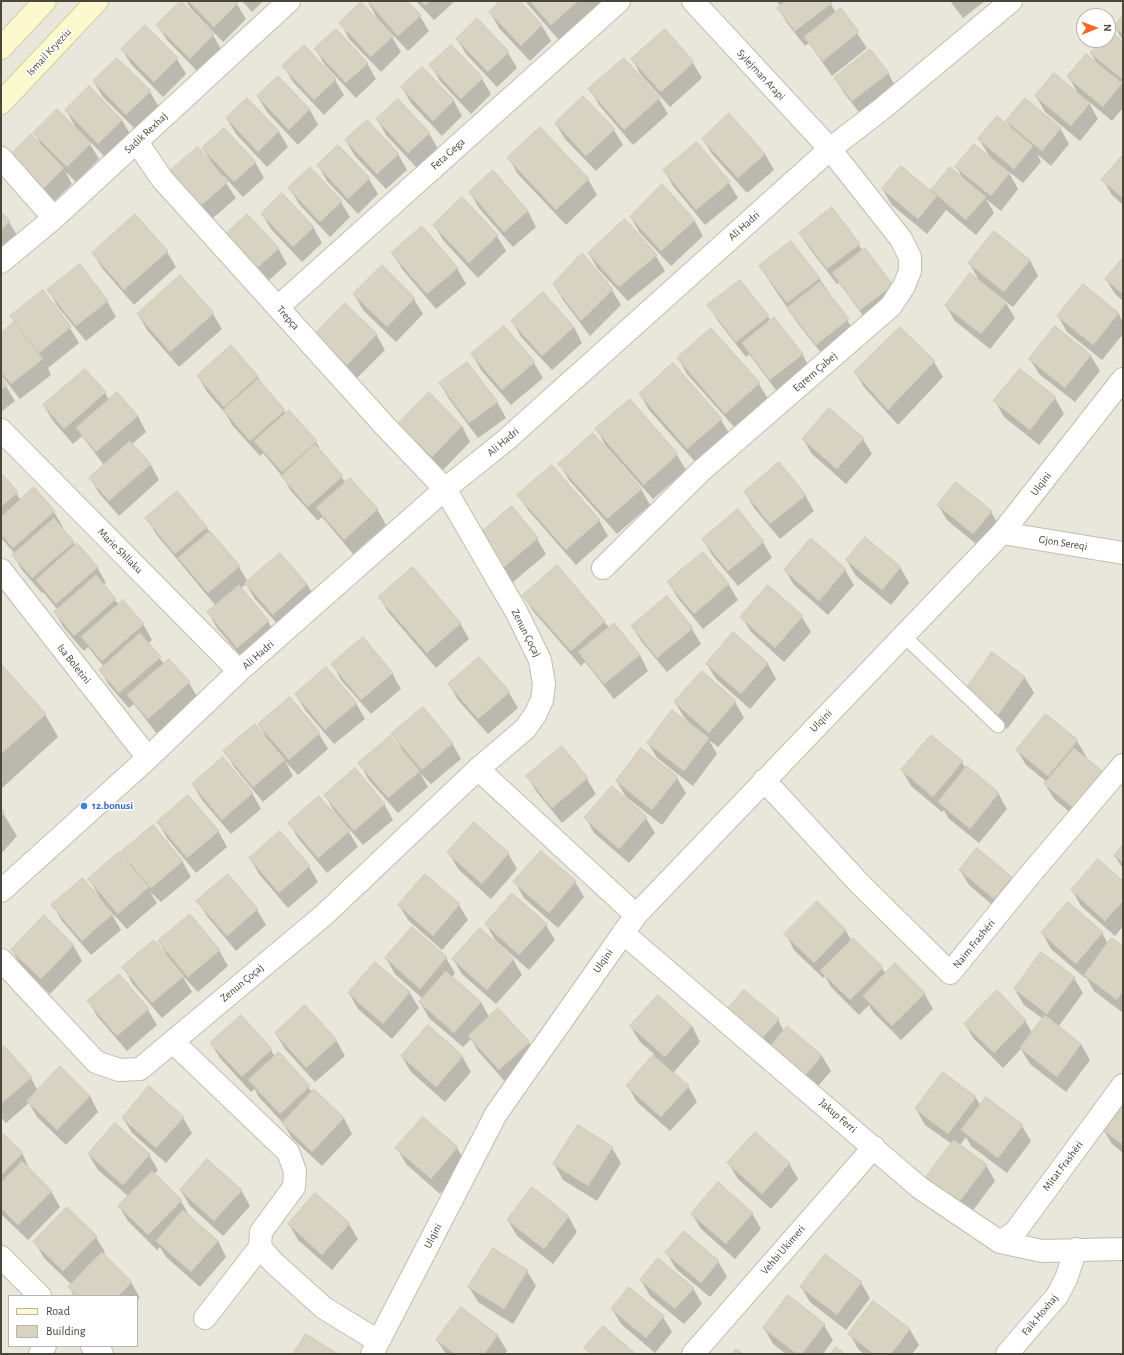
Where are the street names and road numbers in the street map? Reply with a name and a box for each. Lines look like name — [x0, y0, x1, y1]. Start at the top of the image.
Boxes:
street label: Ismail Kryeziu — [24, 26, 74, 78]
street label: Sylejman Arapi — [734, 47, 788, 103]
street label: Sadik Rexhaj — [122, 110, 170, 156]
street label: Feta Gega — [428, 135, 468, 173]
street label: Ali Hadri — [726, 208, 762, 244]
street label: Trepça — [274, 303, 302, 333]
street label: Eqrem Çabej — [790, 349, 840, 395]
street label: Ali Hadri — [484, 425, 522, 459]
street label: Ulqini — [1028, 470, 1054, 498]
street label: Marie Shllaku — [95, 526, 145, 576]
street label: Gjon Sereqi — [1038, 533, 1088, 553]
street label: Zenun Çoçaj — [508, 607, 544, 659]
street label: Ali Hadri — [239, 638, 277, 672]
street label: Isa Boletini — [54, 641, 94, 687]
street label: Ulqini — [807, 707, 835, 735]
street label: Naim Frashëri — [950, 917, 998, 971]
street label: Ulqini — [590, 946, 616, 976]
street label: Zenun Çoçaj — [218, 961, 266, 1005]
street label: Jakup Ferri — [816, 1096, 860, 1136]
street label: Mitat Frashëri — [1040, 1138, 1086, 1194]
street label: Ulqini — [421, 1221, 445, 1251]
street label: Vehbi Ukimeri — [758, 1223, 808, 1277]
street label: Faik Hoxhaj — [1019, 1292, 1061, 1338]

